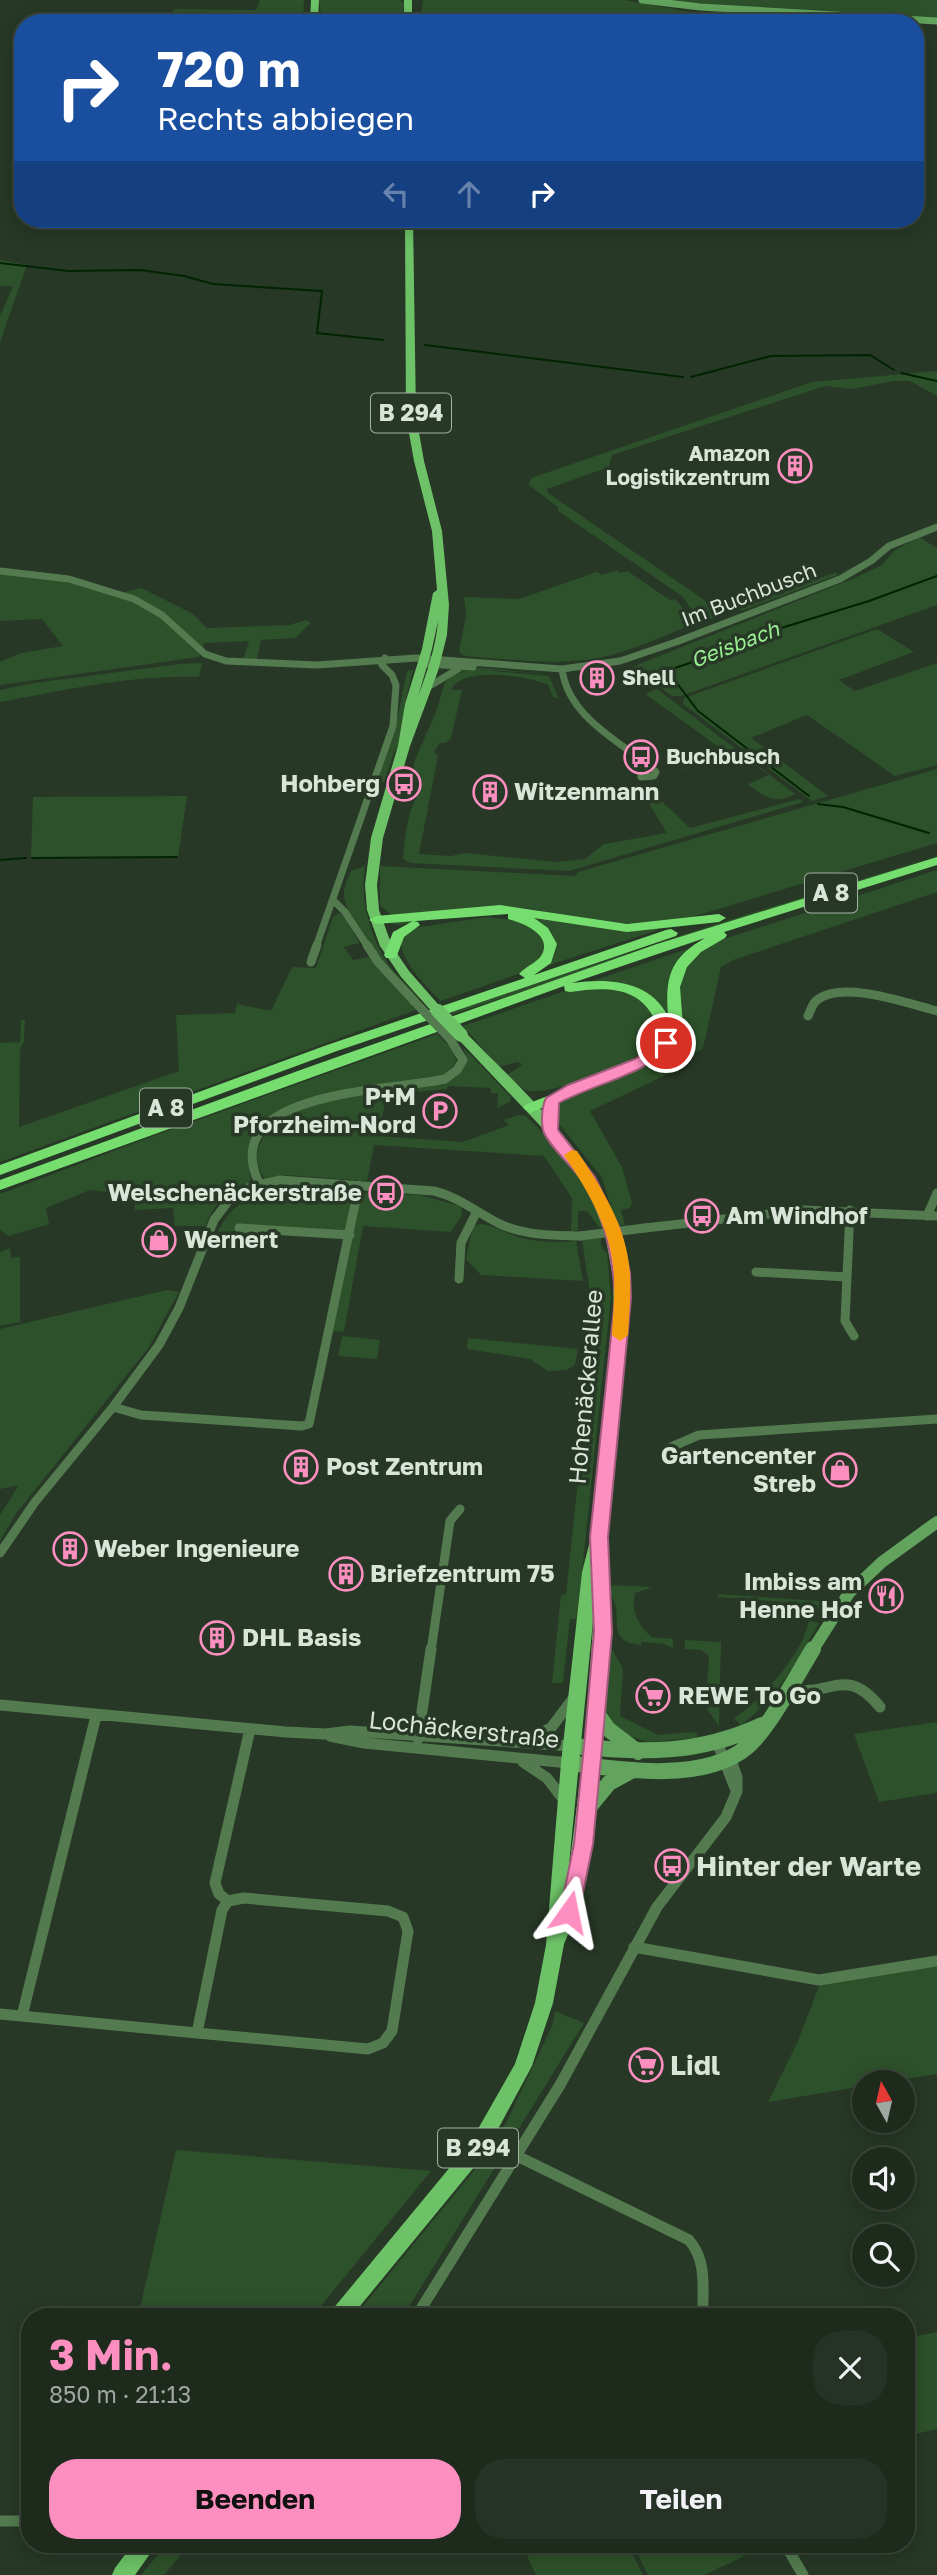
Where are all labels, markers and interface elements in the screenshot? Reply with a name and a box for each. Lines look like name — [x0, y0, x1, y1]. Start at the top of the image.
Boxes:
text: 720 m — [157, 39, 301, 98]
icon: right — [42, 42, 133, 133]
text: Rechts abbiegen — [157, 99, 414, 137]
icon: left — [377, 175, 415, 213]
icon: ahead — [450, 175, 488, 213]
icon: right — [523, 175, 561, 213]
road number: B 294 — [371, 394, 451, 432]
place label: Amazon Logistikzentrum — [605, 440, 770, 490]
building icon: Amazon Logistikzentrum — [776, 447, 814, 485]
street label: Im Buchbusch — [677, 556, 820, 632]
water label: Geisbach — [687, 615, 784, 673]
building icon: Shell — [578, 659, 616, 697]
place label: Shell — [622, 664, 675, 690]
bus stop icon: Buchbusch — [622, 738, 660, 776]
place label: Buchbusch — [666, 743, 780, 769]
bus stop icon: Hohberg — [385, 765, 423, 803]
place label: Hohberg — [280, 768, 380, 797]
building icon: Witzenmann — [471, 773, 509, 811]
place label: Witzenmann — [514, 776, 659, 805]
road number: A 8 — [805, 874, 857, 912]
pin — [636, 1013, 696, 1073]
icon: arrive — [647, 1024, 685, 1062]
place label: P+M Pforzheim-Nord — [233, 1081, 416, 1138]
road number: A 8 — [140, 1088, 192, 1128]
parking icon: P+M Pforzheim-Nord — [421, 1092, 459, 1130]
bus stop icon: Welschenäckerstraße — [367, 1174, 405, 1212]
place label: Welschenäckerstraße — [108, 1177, 362, 1206]
bus stop icon: Am Windhof — [683, 1197, 721, 1235]
place label: Am Windhof — [726, 1200, 868, 1229]
shop icon: Wernert — [140, 1221, 178, 1259]
place label: Wernert — [184, 1224, 278, 1253]
street label: Hohenäckerallee — [562, 1288, 607, 1485]
place label: Gartencenter Streb — [661, 1440, 816, 1497]
building icon: Post Zentrum — [282, 1448, 320, 1486]
place label: Post Zentrum — [326, 1451, 483, 1480]
shop icon: Gartencenter Streb — [821, 1451, 859, 1489]
building icon: Weber Ingenieure — [51, 1530, 89, 1568]
place label: Weber Ingenieure — [94, 1533, 300, 1562]
building icon: Briefzentrum 75 — [327, 1555, 365, 1593]
place label: Briefzentrum 75 — [370, 1558, 555, 1587]
place label: Imbiss am Henne Hof — [739, 1566, 862, 1623]
restaurant icon: Imbiss am Henne Hof — [867, 1577, 905, 1615]
building icon: DHL Basis — [198, 1619, 236, 1657]
place label: DHL Basis — [242, 1622, 361, 1651]
supermarket icon: REWE To Go — [634, 1677, 672, 1715]
place label: REWE To Go — [678, 1680, 821, 1709]
street label: Lochäckerstraße — [367, 1704, 561, 1753]
bus stop icon: Hinter der Warte — [653, 1847, 691, 1885]
place label: Hinter der Warte — [696, 1849, 921, 1882]
position arrow — [532, 1875, 606, 1949]
supermarket icon: Lidl — [627, 2046, 665, 2084]
place label: Lidl — [670, 2048, 720, 2081]
north arrow — [852, 2070, 915, 2133]
map controls — [852, 2070, 915, 2287]
road number: B 294 — [438, 2128, 518, 2168]
button: sound — [852, 2147, 915, 2210]
button: search — [852, 2224, 915, 2287]
text: 3 Min. — [49, 2329, 173, 2379]
button: close — [813, 2331, 887, 2405]
text: 850 m · 21:13 — [49, 2380, 191, 2408]
button: Beenden — [49, 2459, 461, 2539]
button: Teilen — [475, 2459, 887, 2539]

